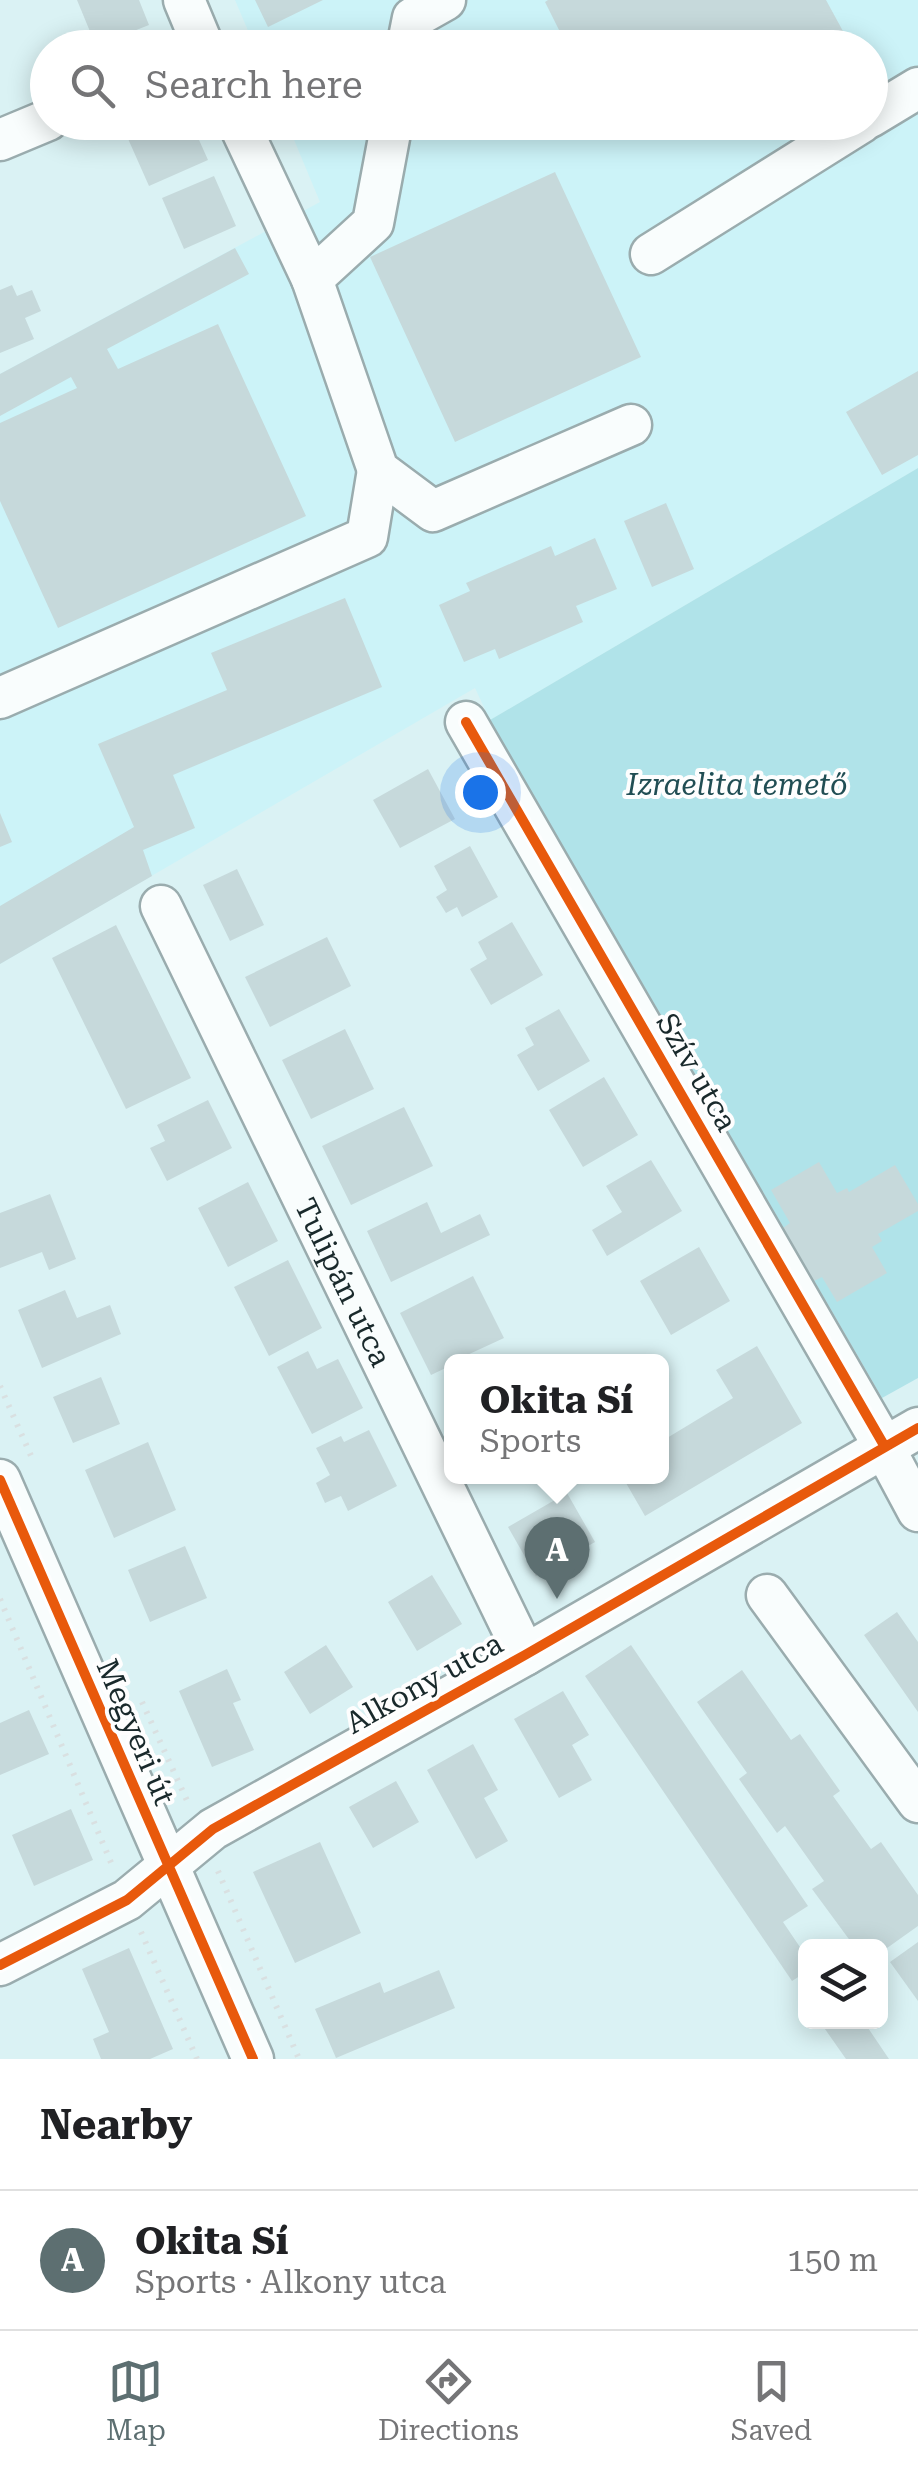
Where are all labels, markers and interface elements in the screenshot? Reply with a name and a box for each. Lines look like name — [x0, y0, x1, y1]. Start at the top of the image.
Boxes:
search box — [30, 30, 888, 140]
icon: search — [65, 58, 120, 113]
text: Search here — [145, 63, 363, 107]
your location — [455, 767, 506, 818]
park label: Izraelita temető — [626, 767, 847, 802]
street label: Szív utca — [649, 1007, 745, 1137]
street label: Tulipán utca — [288, 1192, 399, 1372]
popup — [444, 1354, 669, 1484]
text: Okita Sí — [480, 1378, 633, 1422]
text: Sports — [480, 1422, 581, 1460]
pin: A — [524, 1516, 590, 1599]
street label: Alkony utca — [339, 1625, 509, 1741]
street label: Megyeri út — [90, 1654, 182, 1810]
map controls — [798, 1939, 888, 2029]
button: layers — [798, 1939, 888, 2029]
text: Nearby — [40, 2100, 192, 2149]
text: Okita Sí — [135, 2219, 288, 2263]
text: A — [61, 2241, 84, 2279]
text: 150 m — [787, 2241, 878, 2279]
text: Sports · Alkony utca — [135, 2263, 446, 2301]
tab: Map — [106, 2354, 166, 2447]
tab: Directions — [378, 2354, 519, 2447]
tab: Saved — [731, 2354, 812, 2447]

